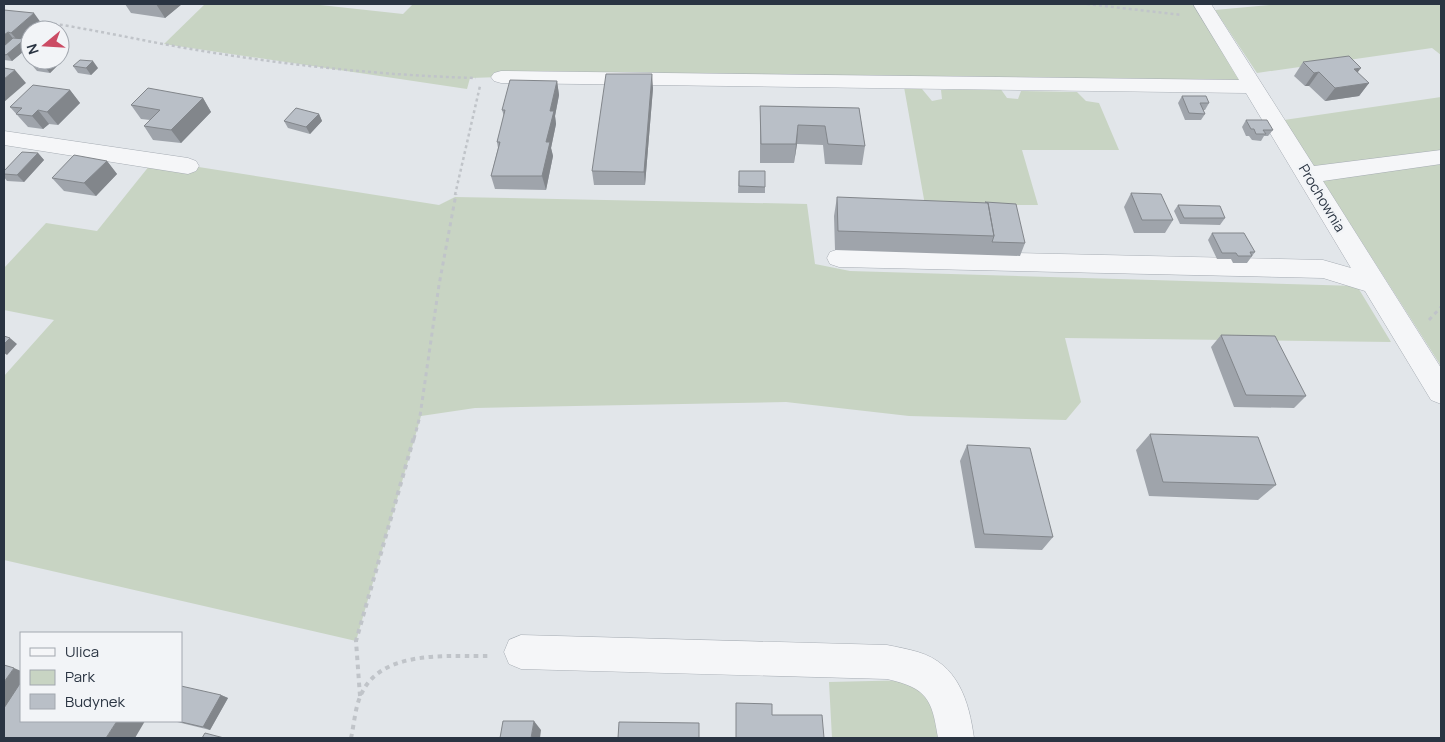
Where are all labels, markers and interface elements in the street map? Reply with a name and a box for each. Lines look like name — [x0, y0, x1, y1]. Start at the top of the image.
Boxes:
north arrow — [20, 20, 70, 70]
text: N — [22, 41, 43, 57]
street label: Prochownia — [1295, 160, 1350, 235]
legend — [20, 632, 182, 722]
text: Ulica — [65, 641, 99, 662]
text: Park — [65, 666, 95, 687]
text: Budynek — [65, 691, 126, 712]

